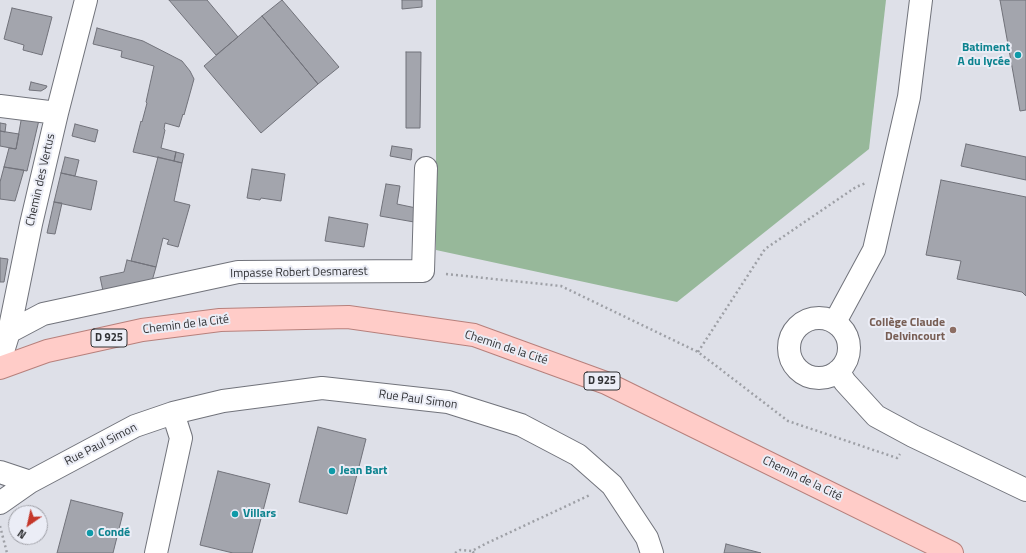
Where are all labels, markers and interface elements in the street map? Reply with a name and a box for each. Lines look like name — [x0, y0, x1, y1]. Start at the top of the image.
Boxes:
place label: Batiment A du lycée — [958, 41, 1010, 69]
marker: Batiment A du lycée — [1013, 50, 1023, 60]
street label: Chemin des Vertus — [23, 132, 59, 228]
street label: Impasse Robert Desmarest — [230, 265, 368, 281]
street label: Chemin de la Cité — [142, 313, 230, 337]
place label: Collège Claude Delvincourt — [869, 316, 945, 344]
marker: Collège Claude Delvincourt — [948, 325, 958, 335]
street label: Chemin de la Cité — [463, 328, 549, 368]
road number: D 925 — [91, 329, 127, 347]
road number: D 925 — [584, 372, 620, 390]
street label: Rue Paul Simon — [378, 387, 458, 413]
street label: Rue Paul Simon — [62, 421, 140, 469]
street label: Chemin de la Cité — [760, 454, 844, 504]
place label: Jean Bart — [340, 464, 387, 478]
marker: Jean Bart — [327, 466, 337, 476]
north arrow — [8, 505, 48, 545]
place label: Villars — [243, 507, 276, 521]
marker: Villars — [230, 509, 240, 519]
text: N — [14, 525, 29, 543]
place label: Condé — [98, 526, 130, 540]
marker: Condé — [85, 528, 95, 538]

